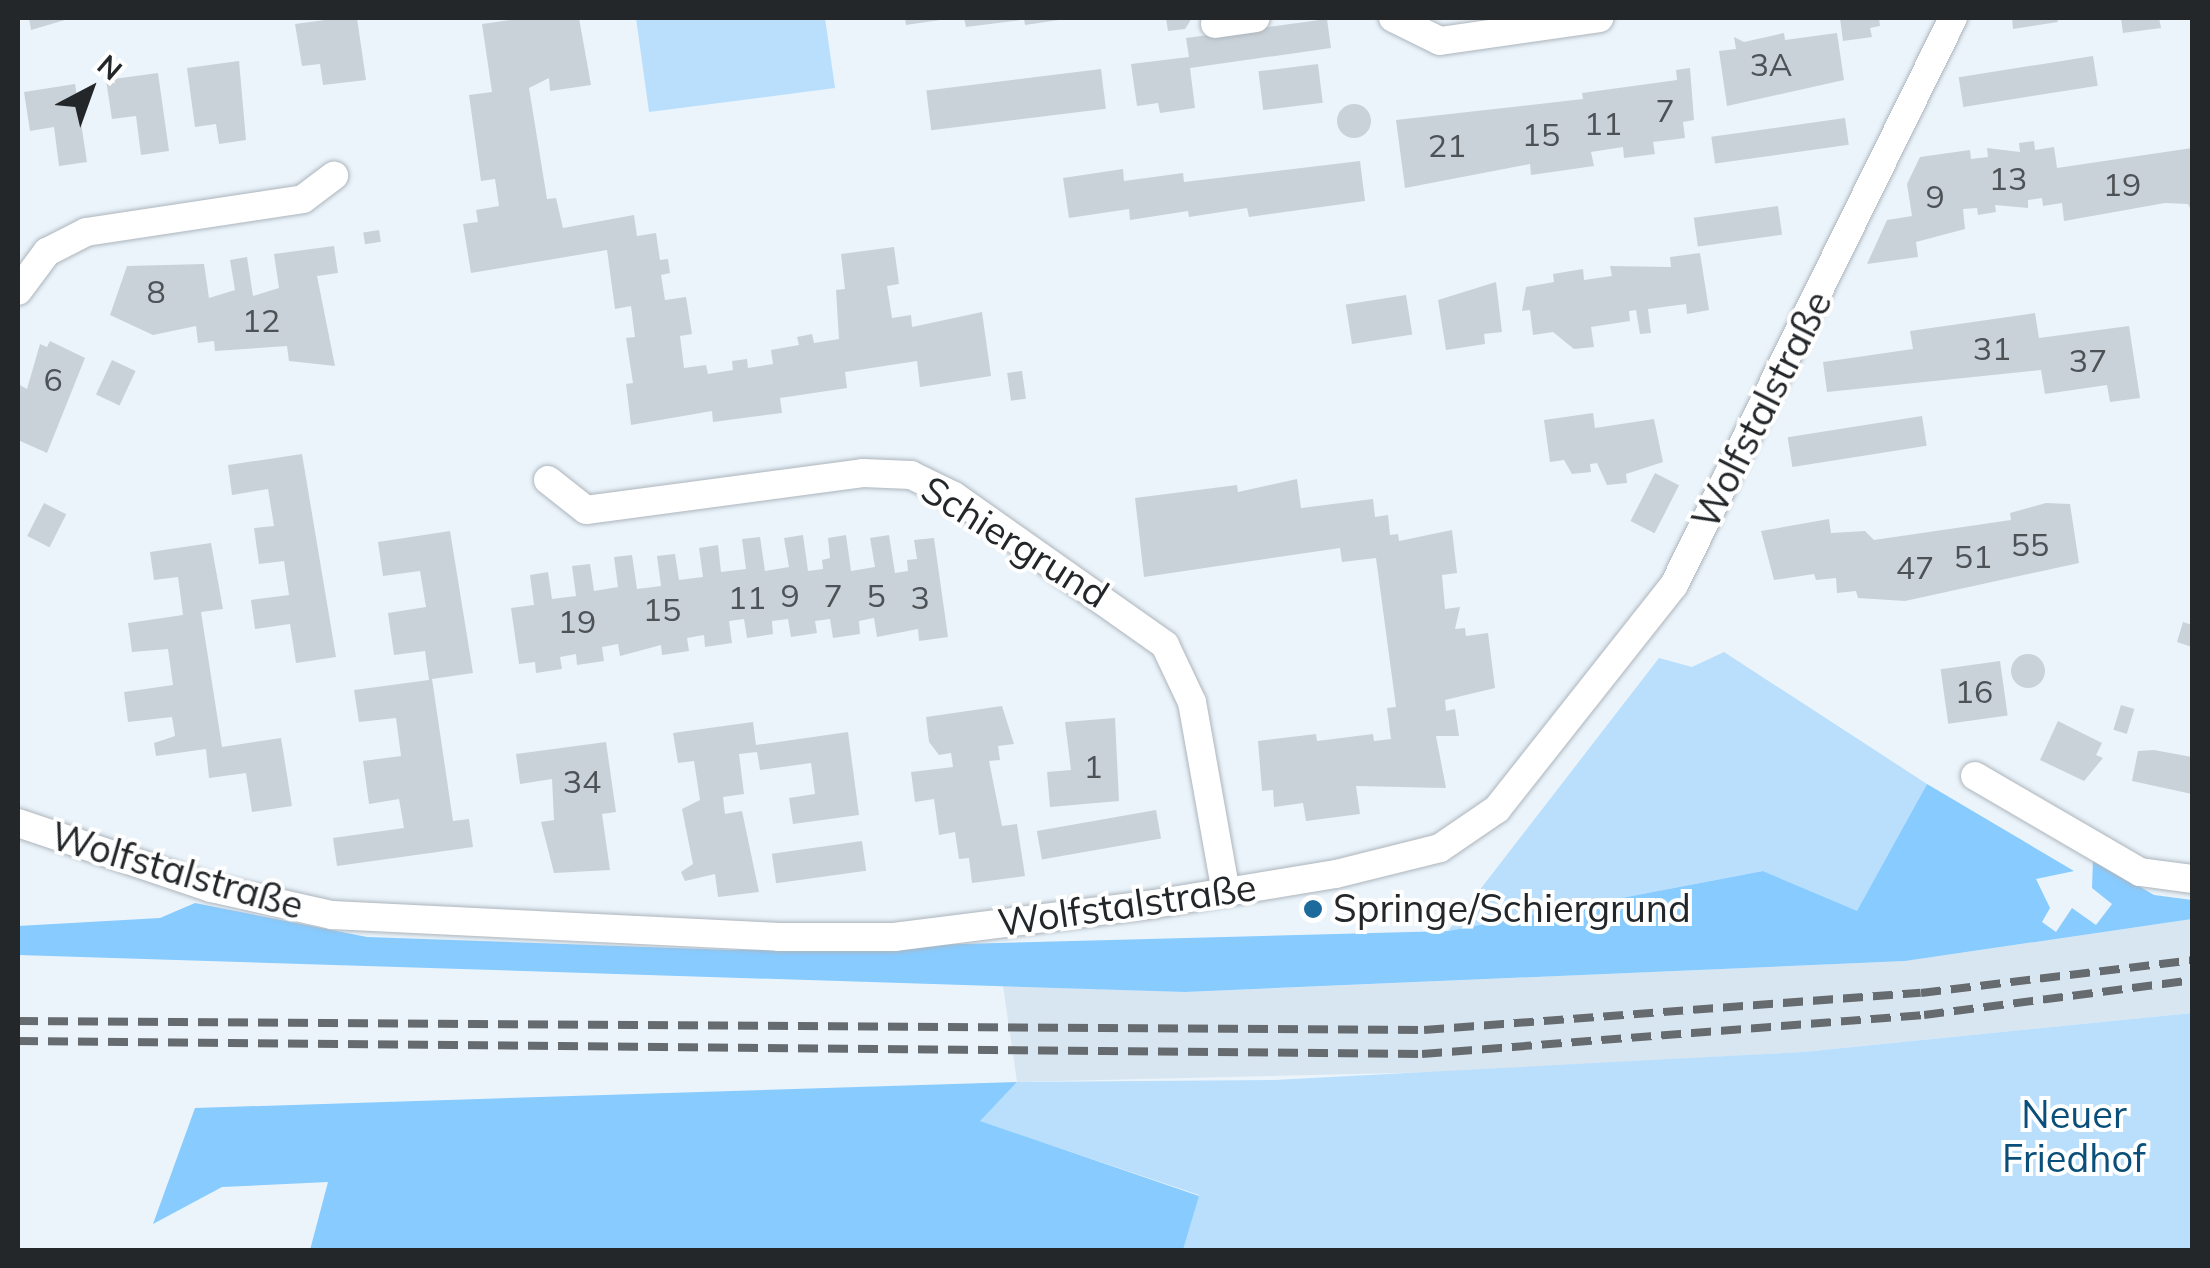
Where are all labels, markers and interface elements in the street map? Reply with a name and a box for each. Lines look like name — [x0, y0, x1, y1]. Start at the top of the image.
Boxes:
north arrow — [40, 40, 140, 140]
house number: 3A — [1750, 45, 1792, 83]
text: N — [91, 47, 129, 87]
house number: 7 — [1655, 91, 1675, 129]
house number: 11 — [1584, 104, 1622, 142]
house number: 15 — [1522, 115, 1560, 153]
house number: 21 — [1428, 126, 1466, 164]
house number: 13 — [1989, 159, 2027, 197]
house number: 19 — [2103, 165, 2141, 203]
house number: 9 — [1925, 177, 1945, 215]
house number: 8 — [146, 272, 166, 310]
street label: Wolfstalstraße — [1683, 284, 1841, 536]
house number: 12 — [242, 301, 280, 339]
house number: 31 — [1973, 329, 2011, 367]
house number: 37 — [2069, 341, 2107, 379]
house number: 6 — [43, 360, 63, 398]
street label: Schiergrund — [913, 467, 1117, 617]
house number: 55 — [2011, 525, 2049, 563]
house number: 51 — [1954, 537, 1992, 575]
house number: 47 — [1896, 548, 1934, 586]
house number: 9 — [780, 576, 800, 614]
house number: 7 — [823, 576, 843, 614]
house number: 5 — [866, 576, 886, 614]
house number: 11 — [728, 578, 766, 616]
house number: 3 — [910, 578, 930, 616]
house number: 15 — [643, 590, 681, 628]
house number: 19 — [558, 602, 596, 640]
house number: 16 — [1955, 672, 1993, 710]
house number: 1 — [1083, 747, 1103, 785]
house number: 34 — [563, 762, 601, 800]
street label: Wolfstalstraße — [46, 813, 308, 929]
street label: Wolfstalstraße — [995, 864, 1259, 946]
place label: Springe/Schiergrund — [1333, 886, 1691, 932]
marker: Springe/Schiergrund — [1302, 898, 1324, 920]
park label: Neuer Friedhof — [2002, 1092, 2146, 1182]

